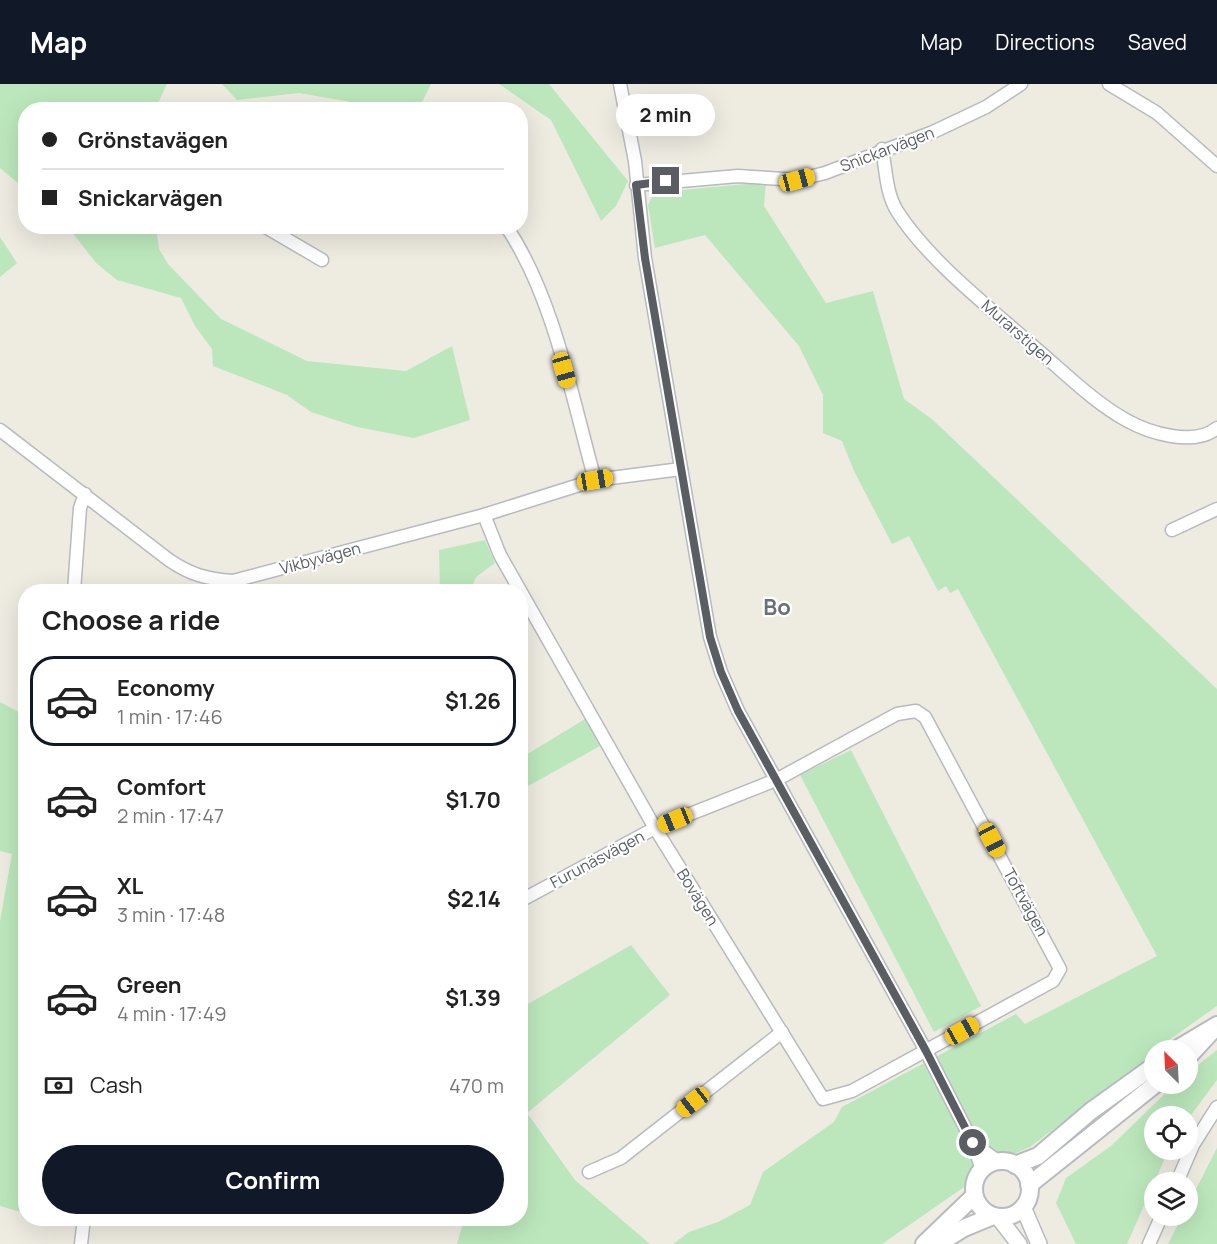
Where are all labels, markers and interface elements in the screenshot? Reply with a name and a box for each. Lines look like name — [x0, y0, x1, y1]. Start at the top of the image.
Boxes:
text: Map — [30, 23, 87, 61]
text: Map — [921, 28, 962, 56]
text: Directions — [995, 28, 1095, 56]
text: Saved — [1128, 28, 1187, 56]
callout: 2 min — [616, 94, 716, 136]
text: 2 min — [639, 101, 692, 128]
street label: Snickarvägen — [837, 121, 937, 177]
text: Grönstavägen — [78, 125, 228, 155]
route end — [652, 167, 679, 194]
car — [777, 167, 817, 193]
text: Snickarvägen — [78, 183, 223, 213]
street label: Murarstigen — [977, 294, 1059, 370]
car — [550, 350, 578, 390]
car — [576, 468, 614, 492]
street label: Vikbyvägen — [277, 537, 363, 579]
district label: Bo — [763, 592, 791, 622]
text: Choose a ride — [42, 601, 220, 638]
text: Economy — [117, 673, 215, 703]
icon: car — [45, 674, 99, 728]
text: $1.26 — [445, 686, 501, 716]
text: 1 min · 17:46 — [117, 703, 223, 730]
text: Comfort — [117, 772, 206, 802]
icon: car — [45, 773, 99, 827]
text: $1.70 — [446, 785, 501, 815]
text: 2 min · 17:47 — [117, 802, 224, 829]
car — [655, 805, 695, 835]
car — [976, 820, 1008, 860]
street label: Furunäsvägen — [546, 825, 648, 893]
street label: Bovägen — [672, 864, 724, 930]
street label: Toftvägen — [998, 864, 1054, 940]
text: XL — [117, 871, 143, 901]
icon: car — [45, 872, 99, 926]
text: $2.14 — [447, 884, 501, 914]
text: 3 min · 17:48 — [117, 901, 225, 928]
text: Green — [117, 970, 182, 1000]
icon: car — [45, 971, 99, 1025]
text: $1.39 — [445, 983, 501, 1013]
text: 4 min · 17:49 — [117, 1000, 227, 1027]
car — [942, 1014, 982, 1048]
north arrow — [1144, 1040, 1198, 1094]
map controls — [1144, 1040, 1198, 1226]
icon: cash — [42, 1069, 75, 1102]
text: Cash — [90, 1070, 143, 1100]
text: 470 m — [449, 1072, 504, 1099]
car — [673, 1084, 713, 1120]
button: locate — [1144, 1106, 1198, 1160]
route start — [959, 1129, 986, 1156]
button: Confirm — [42, 1145, 504, 1214]
button: layers — [1144, 1172, 1198, 1226]

